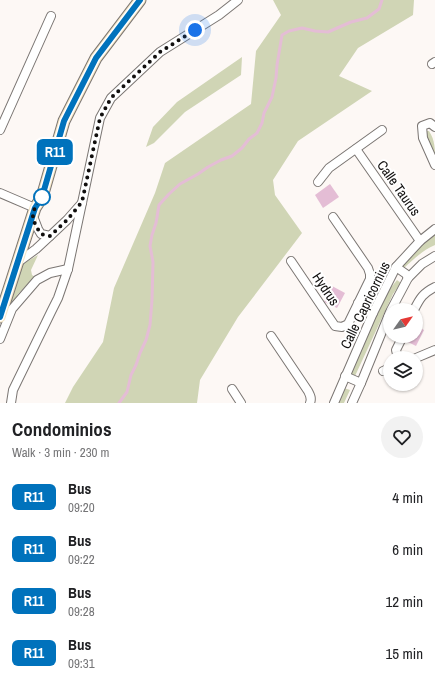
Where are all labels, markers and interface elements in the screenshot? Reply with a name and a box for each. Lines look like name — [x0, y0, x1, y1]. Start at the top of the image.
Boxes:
your location — [185, 20, 205, 40]
line badge: R11 — [32, 139, 78, 165]
text: R11 — [45, 143, 65, 161]
street label: Calle Taurus — [373, 157, 425, 220]
unlabelled marker — [33, 188, 51, 206]
street label: Calle Capricornius — [336, 258, 394, 352]
street label: Hydrus — [308, 269, 344, 309]
north arrow — [383, 303, 423, 343]
map controls — [383, 303, 423, 391]
button: layers — [383, 351, 423, 391]
text: Condominios — [12, 416, 112, 442]
button: heart — [381, 416, 423, 458]
text: Walk · 3 min · 230 m — [12, 444, 109, 461]
text: Bus — [68, 478, 91, 499]
text: 4 min — [392, 487, 423, 508]
text: R11 — [24, 488, 44, 506]
text: 09:20 — [68, 499, 95, 516]
text: Bus — [68, 530, 91, 551]
text: 6 min — [392, 539, 423, 560]
text: R11 — [24, 540, 44, 558]
text: 09:22 — [68, 551, 95, 568]
text: Bus — [68, 582, 91, 603]
text: 12 min — [385, 591, 423, 612]
text: R11 — [24, 592, 44, 610]
text: 09:28 — [68, 603, 95, 620]
text: Bus — [68, 634, 91, 655]
text: 15 min — [385, 643, 423, 664]
text: R11 — [24, 644, 44, 662]
text: 09:31 — [68, 655, 95, 672]

